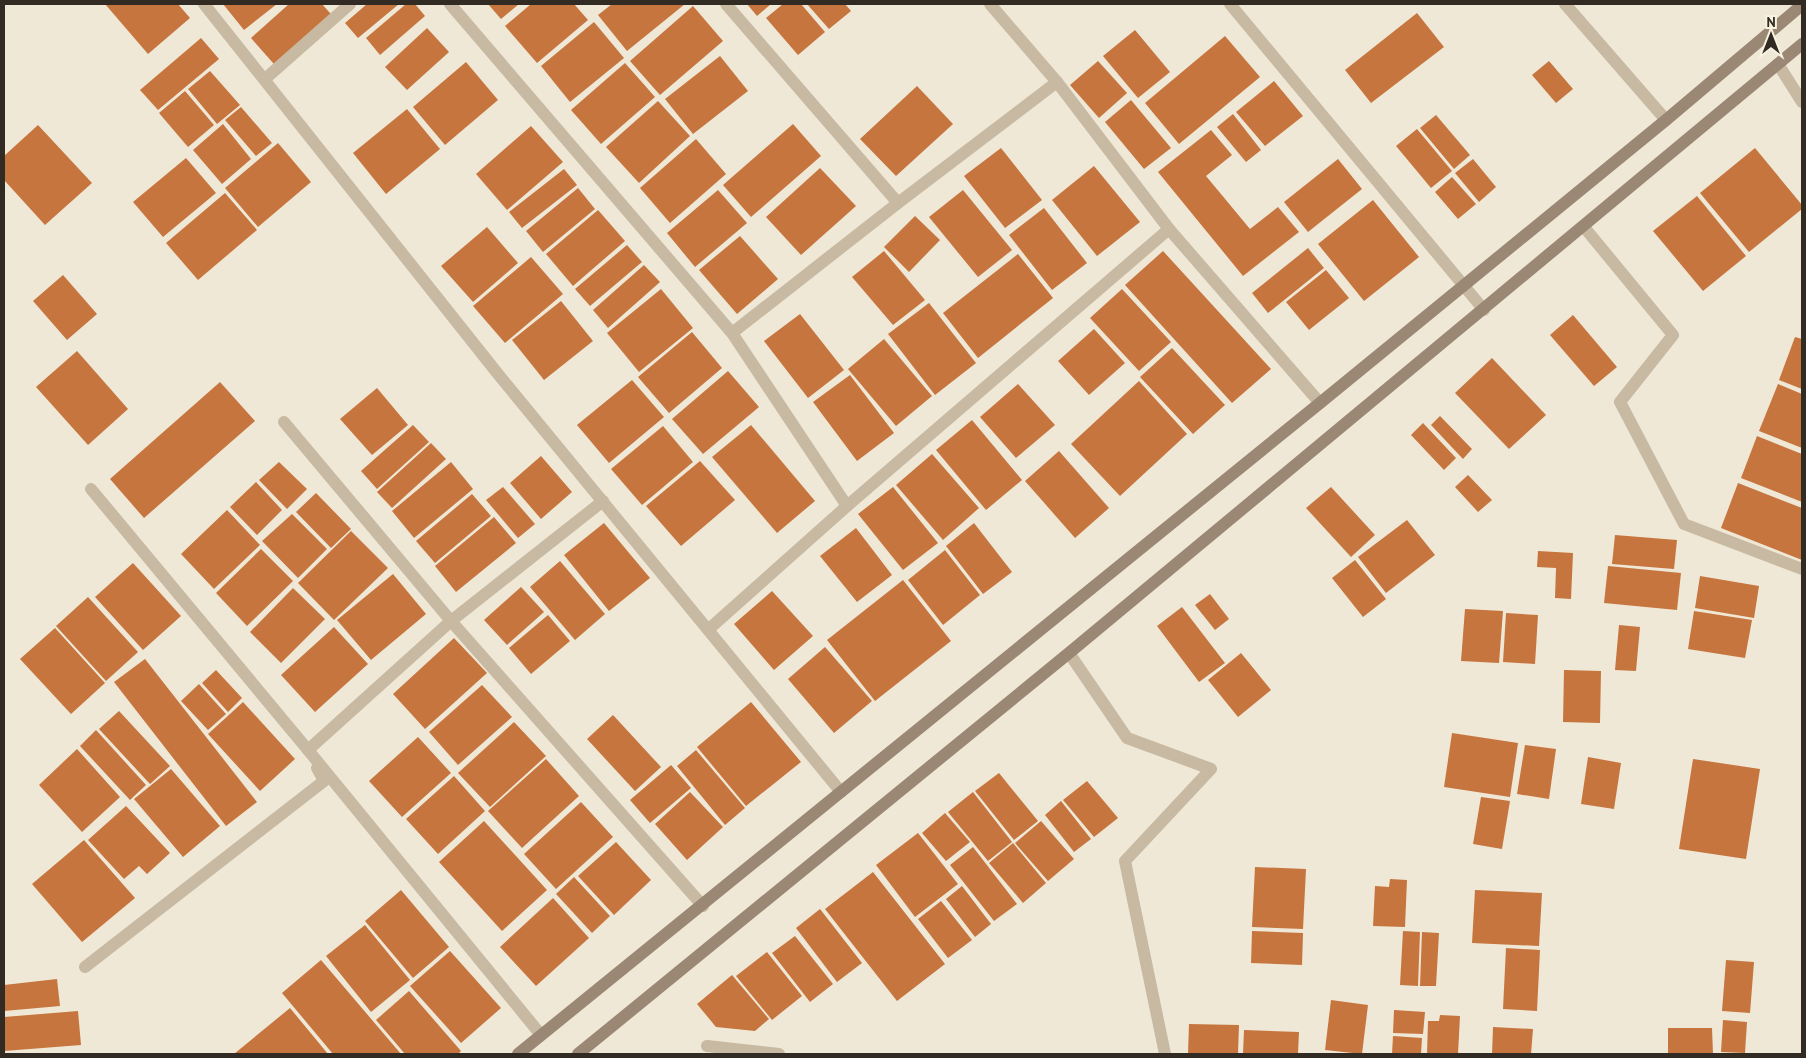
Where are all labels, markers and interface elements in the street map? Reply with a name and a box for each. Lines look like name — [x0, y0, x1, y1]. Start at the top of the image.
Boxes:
north arrow — [1746, 10, 1796, 60]
text: N — [1766, 13, 1776, 31]

